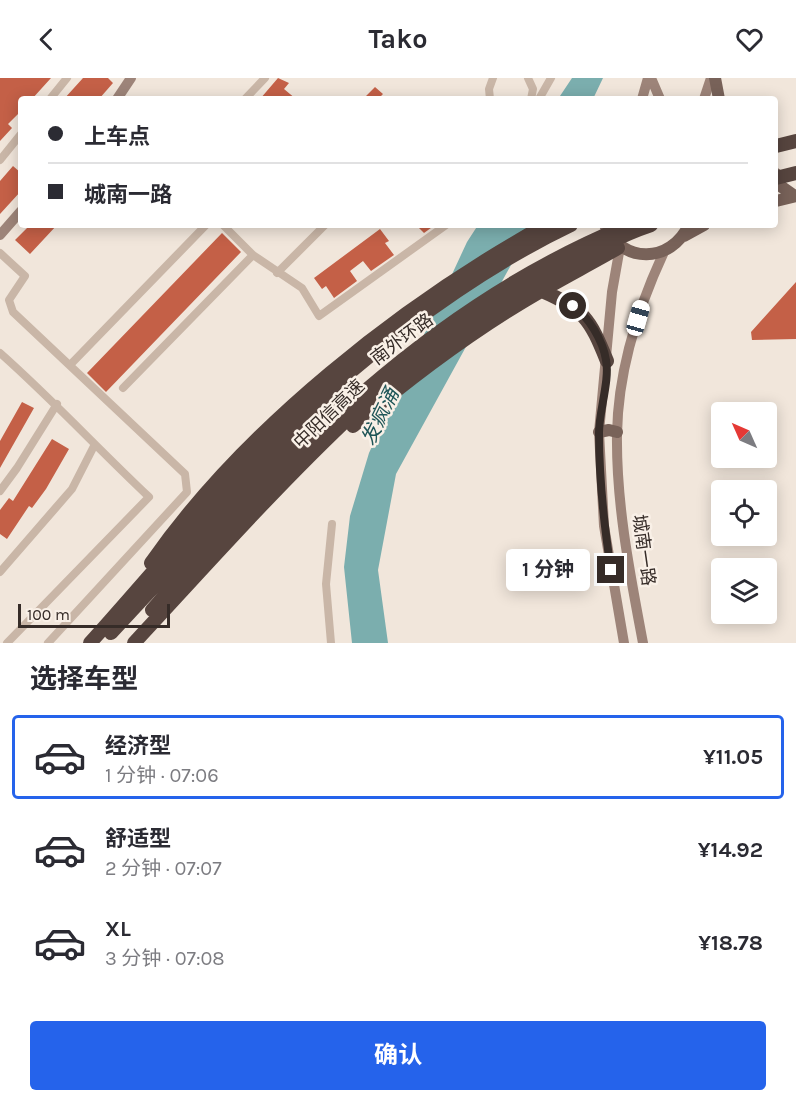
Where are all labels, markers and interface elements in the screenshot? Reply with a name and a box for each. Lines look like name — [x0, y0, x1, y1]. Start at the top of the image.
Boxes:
icon: back — [30, 23, 63, 56]
text: Tako — [369, 23, 427, 55]
icon: heart — [733, 23, 766, 56]
text: 上车点 — [84, 124, 150, 150]
text: 城南一路 — [84, 182, 172, 208]
route start — [559, 292, 586, 319]
car — [624, 298, 652, 338]
street label: 南外环路 — [367, 309, 437, 369]
street label: 中阳信高速 — [289, 375, 369, 453]
water label: 发疯涌 — [357, 383, 404, 449]
north arrow — [711, 402, 777, 468]
map controls — [711, 402, 777, 624]
button: locate — [711, 480, 777, 546]
street label: 城南一路 — [628, 513, 660, 587]
callout: 1 分钟 — [506, 549, 590, 591]
route end — [597, 556, 624, 583]
text: 1 分钟 — [522, 558, 574, 581]
button: layers — [711, 558, 777, 624]
scale bar — [18, 601, 170, 628]
text: 100 m — [27, 605, 70, 624]
text: 选择车型 — [30, 663, 138, 695]
icon: car — [33, 730, 87, 784]
text: 经济型 — [105, 733, 171, 759]
text: ¥11.05 — [703, 744, 763, 770]
text: 1 分钟 · 07:06 — [105, 764, 219, 787]
icon: car — [33, 823, 87, 877]
text: 舒适型 — [105, 826, 171, 852]
text: ¥14.92 — [698, 837, 763, 863]
text: 2 分钟 · 07:07 — [105, 857, 222, 880]
icon: car — [33, 916, 87, 970]
text: XL — [105, 916, 131, 942]
text: ¥18.78 — [698, 930, 763, 956]
text: 3 分钟 · 07:08 — [105, 947, 225, 970]
button: 确认 — [30, 1021, 766, 1090]

